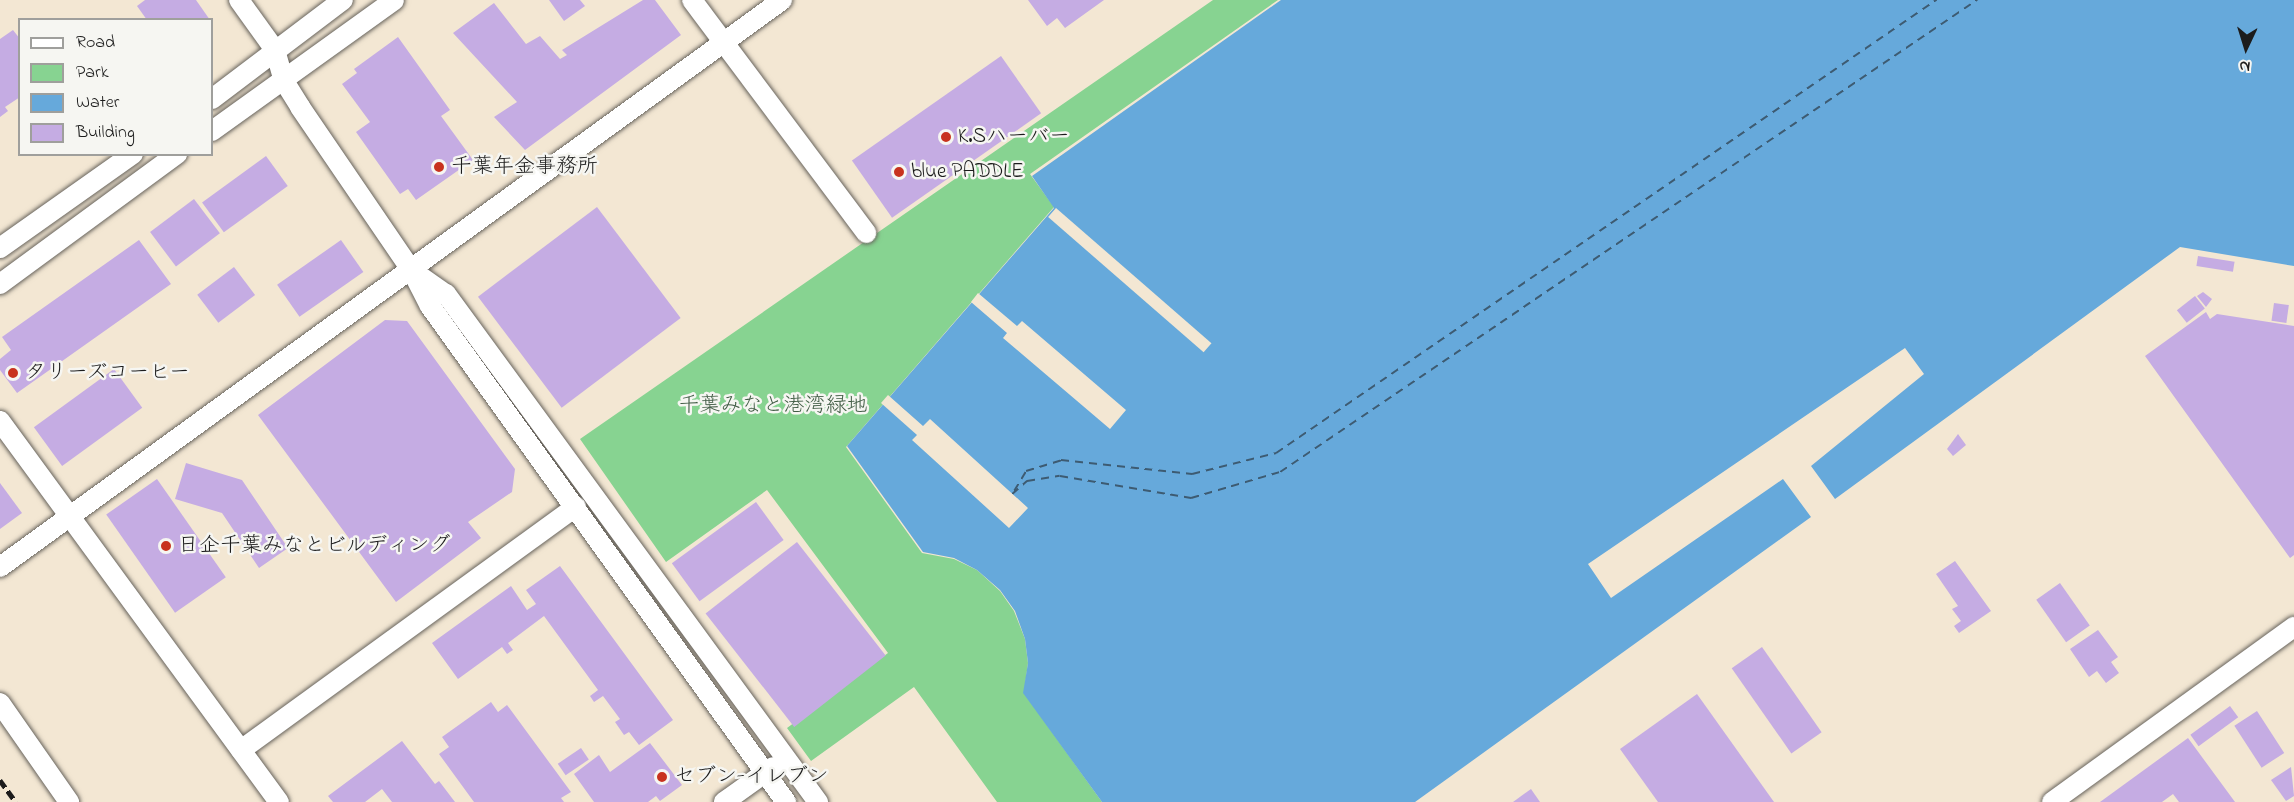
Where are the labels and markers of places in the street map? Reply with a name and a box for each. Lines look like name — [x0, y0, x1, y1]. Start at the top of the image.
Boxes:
place label: K.Sハーバー — [958, 124, 1070, 150]
marker: K.Sハーバー — [939, 130, 953, 144]
place label: 千葉年金事務所 — [451, 154, 598, 180]
place label: blue PADDLE — [911, 159, 1024, 185]
marker: 千葉年金事務所 — [432, 160, 446, 174]
marker: blue PADDLE — [892, 165, 906, 179]
place label: タリーズコーヒー — [25, 360, 192, 386]
marker: タリーズコーヒー — [6, 366, 20, 380]
place label: 日企千葉みなとビルディング — [178, 533, 451, 559]
marker: 日企千葉みなとビルディング — [159, 539, 173, 553]
place label: セブン-イレブン — [674, 764, 829, 790]
marker: セブン-イレブン — [655, 770, 669, 784]

